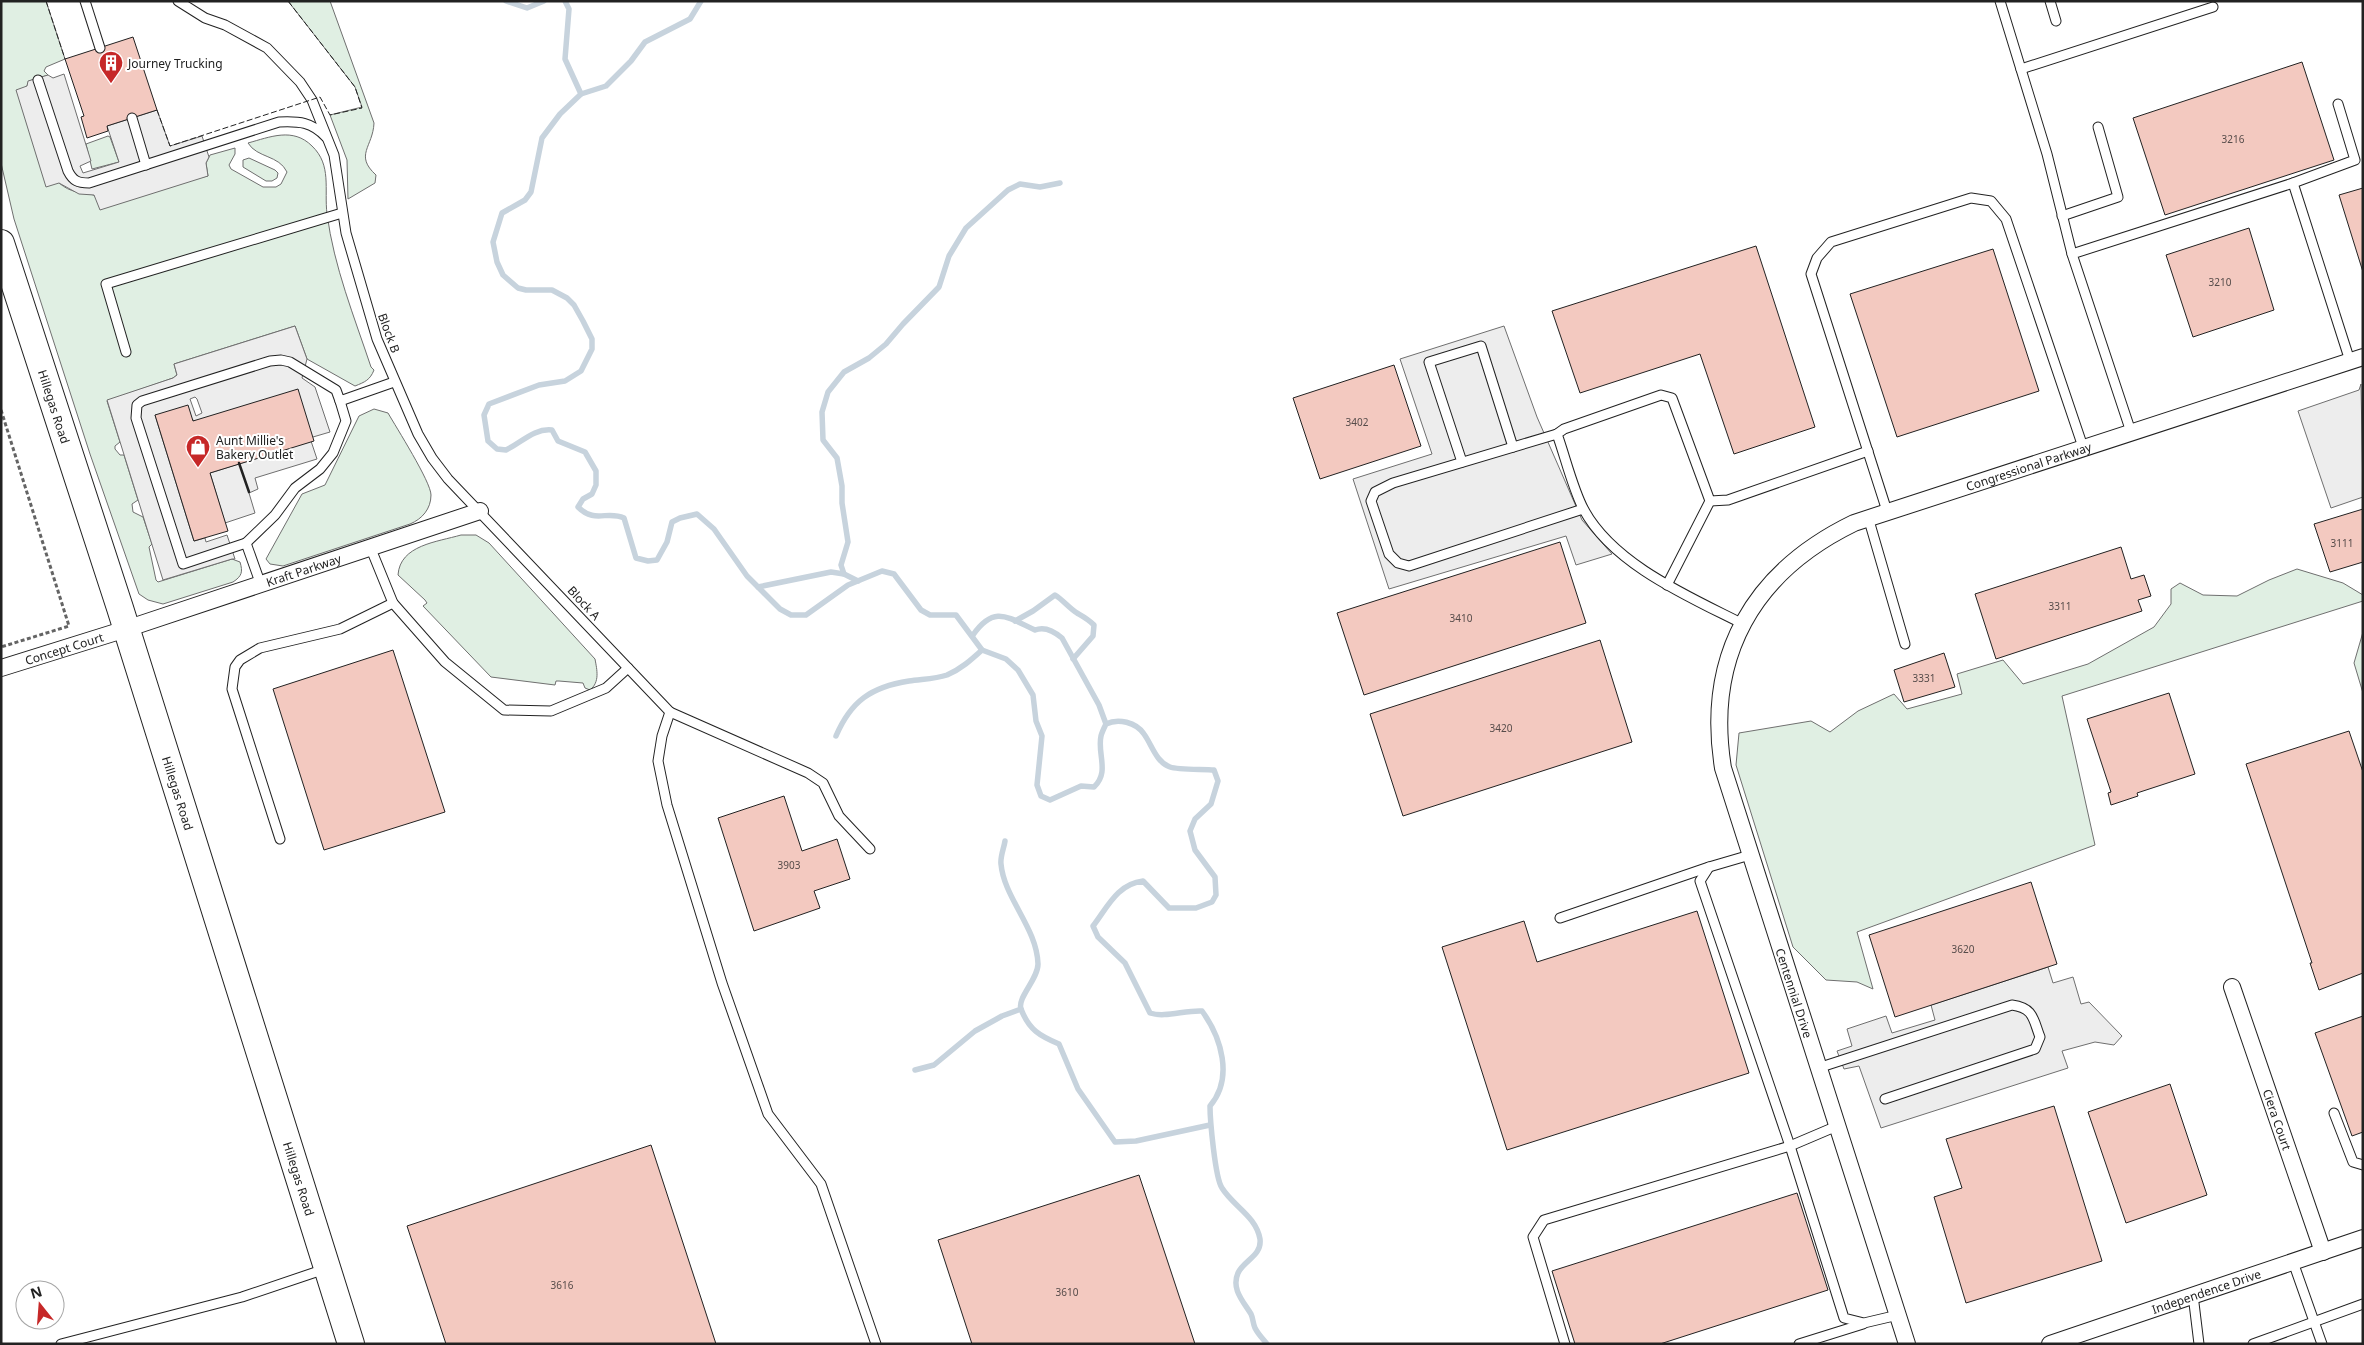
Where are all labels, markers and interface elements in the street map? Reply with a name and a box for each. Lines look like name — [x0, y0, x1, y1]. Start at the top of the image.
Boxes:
building icon: Journey Trucking — [98, 50, 124, 84]
place label: Journey Trucking — [127, 55, 223, 72]
house number: 3216 — [2222, 132, 2245, 146]
house number: 3210 — [2209, 275, 2232, 289]
street label: Block B — [374, 311, 404, 355]
street label: Hillegas Road — [34, 367, 74, 446]
house number: 3402 — [1346, 415, 1369, 429]
place label: Aunt Millie's Bakery Outlet — [216, 432, 294, 463]
shop icon: Aunt Millie's Bakery Outlet — [185, 434, 211, 468]
street label: Congressional Parkway — [1964, 437, 2094, 494]
house number: 3111 — [2331, 536, 2353, 550]
street label: Kraft Parkway — [264, 549, 344, 590]
street label: Block A — [564, 582, 604, 624]
house number: 3311 — [2049, 599, 2071, 613]
house number: 3410 — [1450, 611, 1473, 625]
street label: Concept Court — [23, 628, 106, 669]
house number: 3331 — [1913, 671, 1935, 685]
house number: 3420 — [1490, 721, 1513, 735]
street label: Hillegas Road — [159, 754, 198, 832]
house number: 3903 — [778, 858, 801, 872]
house number: 3620 — [1952, 942, 1975, 956]
street label: Centennial Drive — [1771, 946, 1817, 1040]
street label: Ciera Court — [2259, 1087, 2296, 1153]
street label: Hillegas Road — [279, 1139, 319, 1218]
street label: Independence Drive — [2149, 1265, 2263, 1317]
house number: 3616 — [551, 1278, 574, 1292]
north arrow — [15, 1280, 65, 1330]
text: N — [28, 1281, 44, 1303]
house number: 3610 — [1056, 1285, 1079, 1299]

